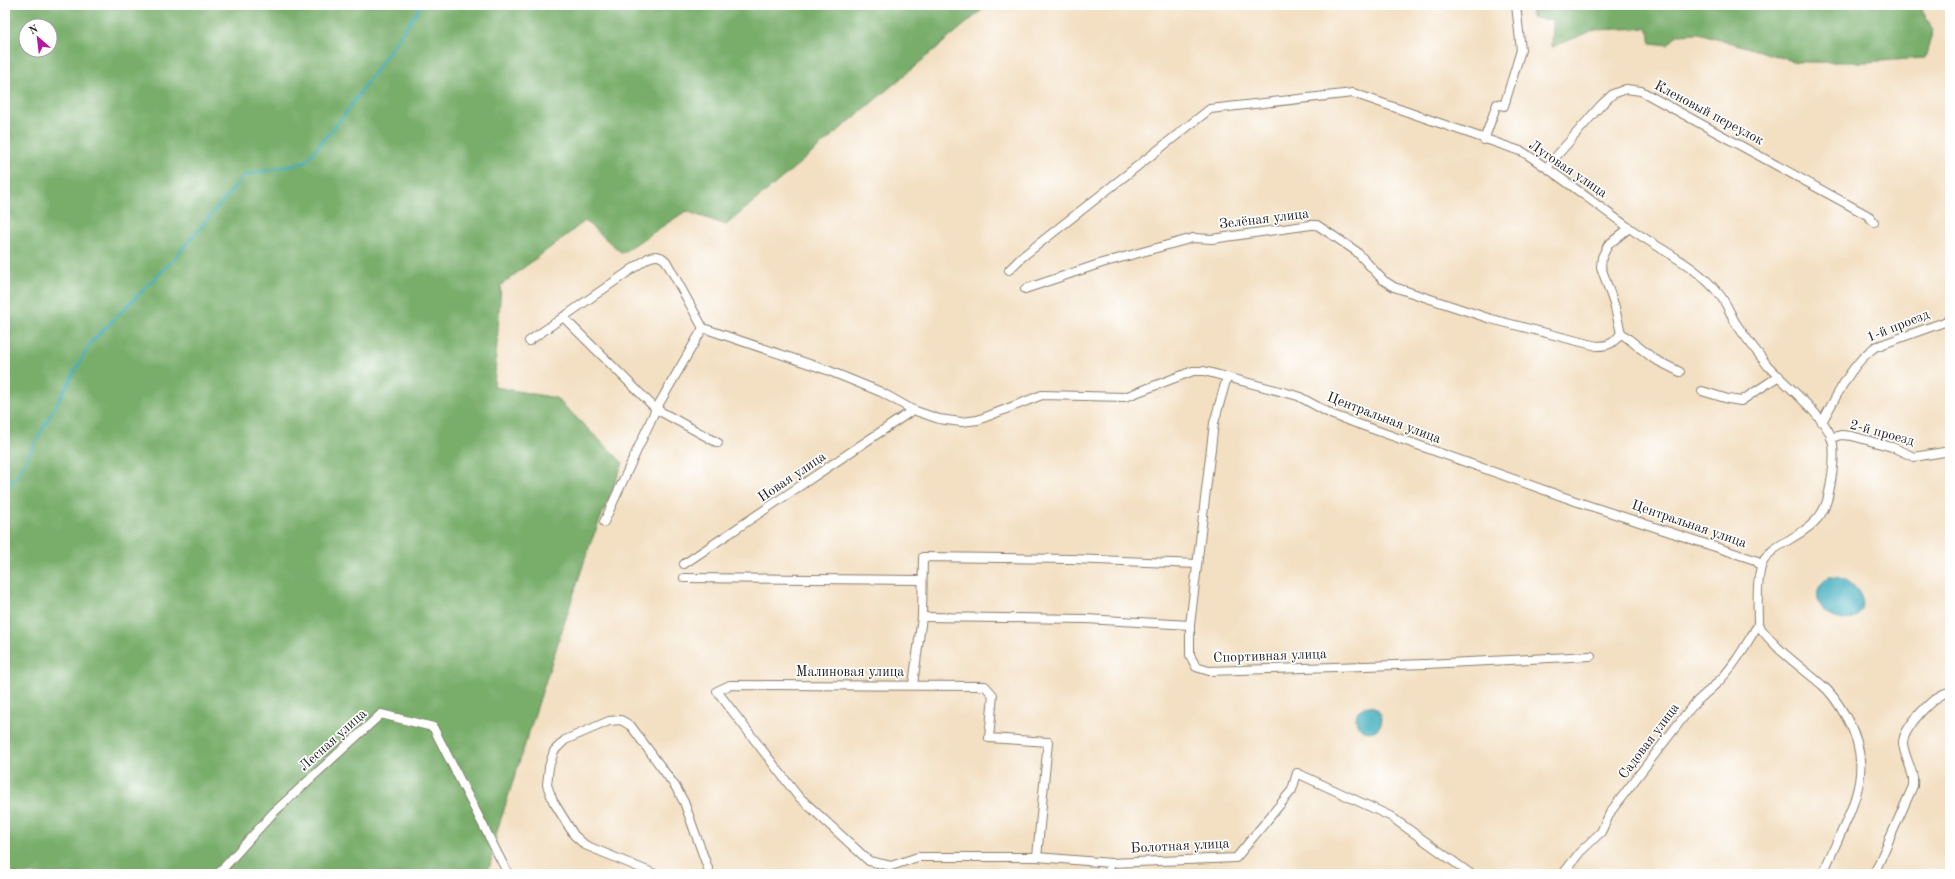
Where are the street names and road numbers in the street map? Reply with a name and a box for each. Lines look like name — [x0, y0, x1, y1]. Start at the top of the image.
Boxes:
street label: Кленовый переулок — [1652, 78, 1766, 148]
street label: Луговая улица — [1526, 138, 1610, 200]
street label: Зелёная улица — [1218, 207, 1310, 231]
street label: 1-й проезд — [1865, 307, 1931, 345]
street label: Центральная улица — [1325, 390, 1443, 446]
street label: 2-й проезд — [1848, 418, 1916, 448]
street label: Новая улица — [755, 449, 829, 505]
street label: Центральная улица — [1630, 498, 1748, 550]
street label: Спортивная улица — [1213, 647, 1327, 665]
street label: Малиновая улица — [796, 665, 904, 679]
street label: Садовая улица — [1616, 700, 1682, 781]
street label: Лесная улица — [297, 706, 369, 774]
street label: Болотная улица — [1130, 836, 1230, 856]

